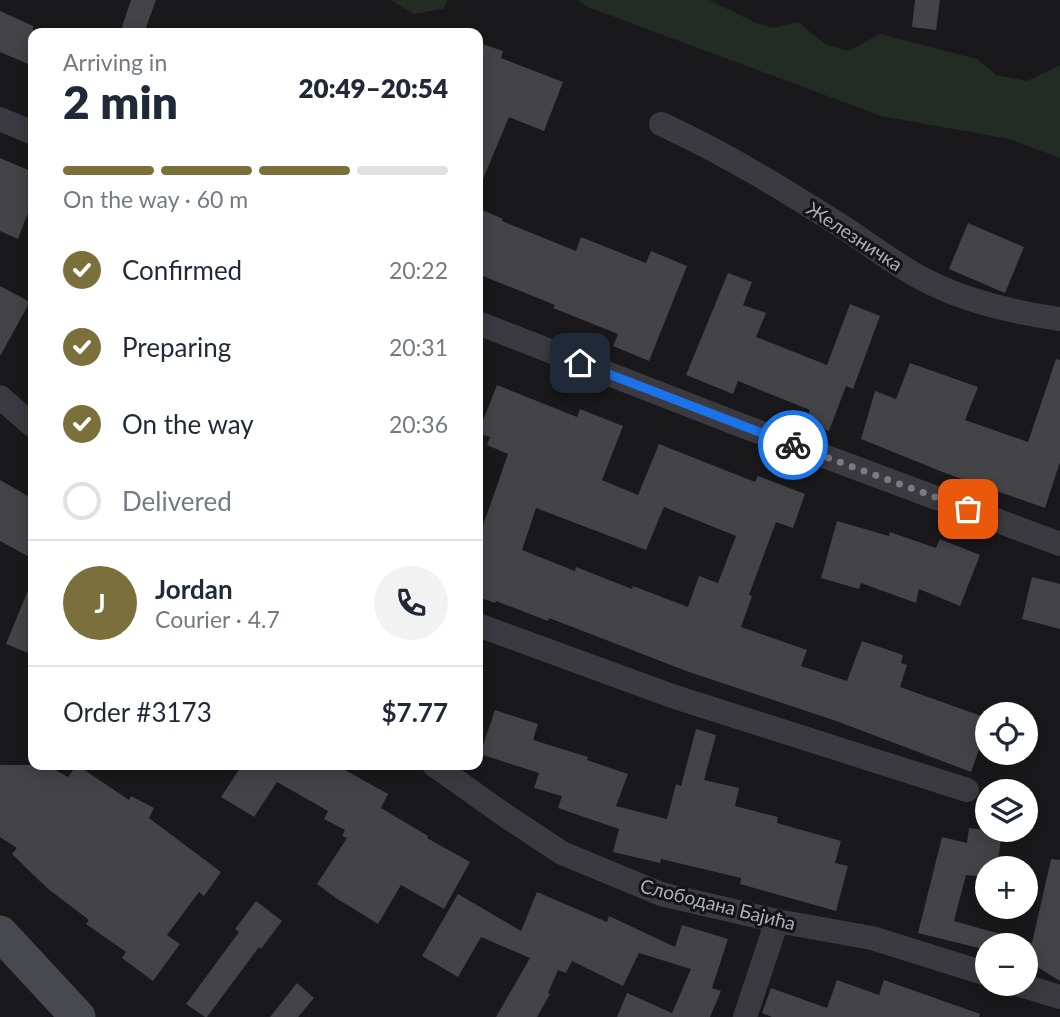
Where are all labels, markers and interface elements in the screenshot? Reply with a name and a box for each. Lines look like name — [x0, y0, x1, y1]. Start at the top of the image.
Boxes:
text: Arriving in — [63, 48, 167, 76]
text: 20:49–20:54 — [298, 72, 448, 104]
text: 2 min — [63, 74, 178, 129]
text: On the way · 60 m — [63, 185, 248, 213]
street label: Железничка — [803, 197, 907, 275]
icon: check — [63, 251, 101, 289]
text: Confirmed — [122, 254, 242, 286]
text: 20:22 — [389, 256, 448, 284]
icon: check — [63, 328, 101, 366]
text: Preparing — [122, 331, 231, 363]
text: 20:31 — [389, 333, 448, 361]
pin — [550, 333, 610, 393]
icon: home — [561, 344, 599, 382]
icon: check — [63, 405, 101, 443]
text: On the way — [122, 408, 254, 440]
text: 20:36 — [389, 410, 448, 438]
courier — [758, 410, 828, 480]
icon: bike — [774, 426, 812, 464]
pin — [938, 479, 998, 539]
text: Delivered — [122, 485, 232, 517]
icon: bag — [949, 490, 987, 528]
button: phone — [374, 566, 448, 640]
text: Jordan — [155, 573, 233, 605]
text: J — [94, 587, 106, 619]
text: Courier · 4.7 — [155, 605, 280, 633]
text: Order #3173 — [63, 696, 212, 728]
text: $7.77 — [382, 696, 448, 728]
map controls — [975, 702, 1038, 996]
button: locate — [975, 702, 1038, 765]
button: layers — [975, 779, 1038, 842]
button: + — [975, 856, 1038, 919]
street label: Слободана Бајића — [638, 874, 798, 934]
button: − — [975, 933, 1038, 996]

